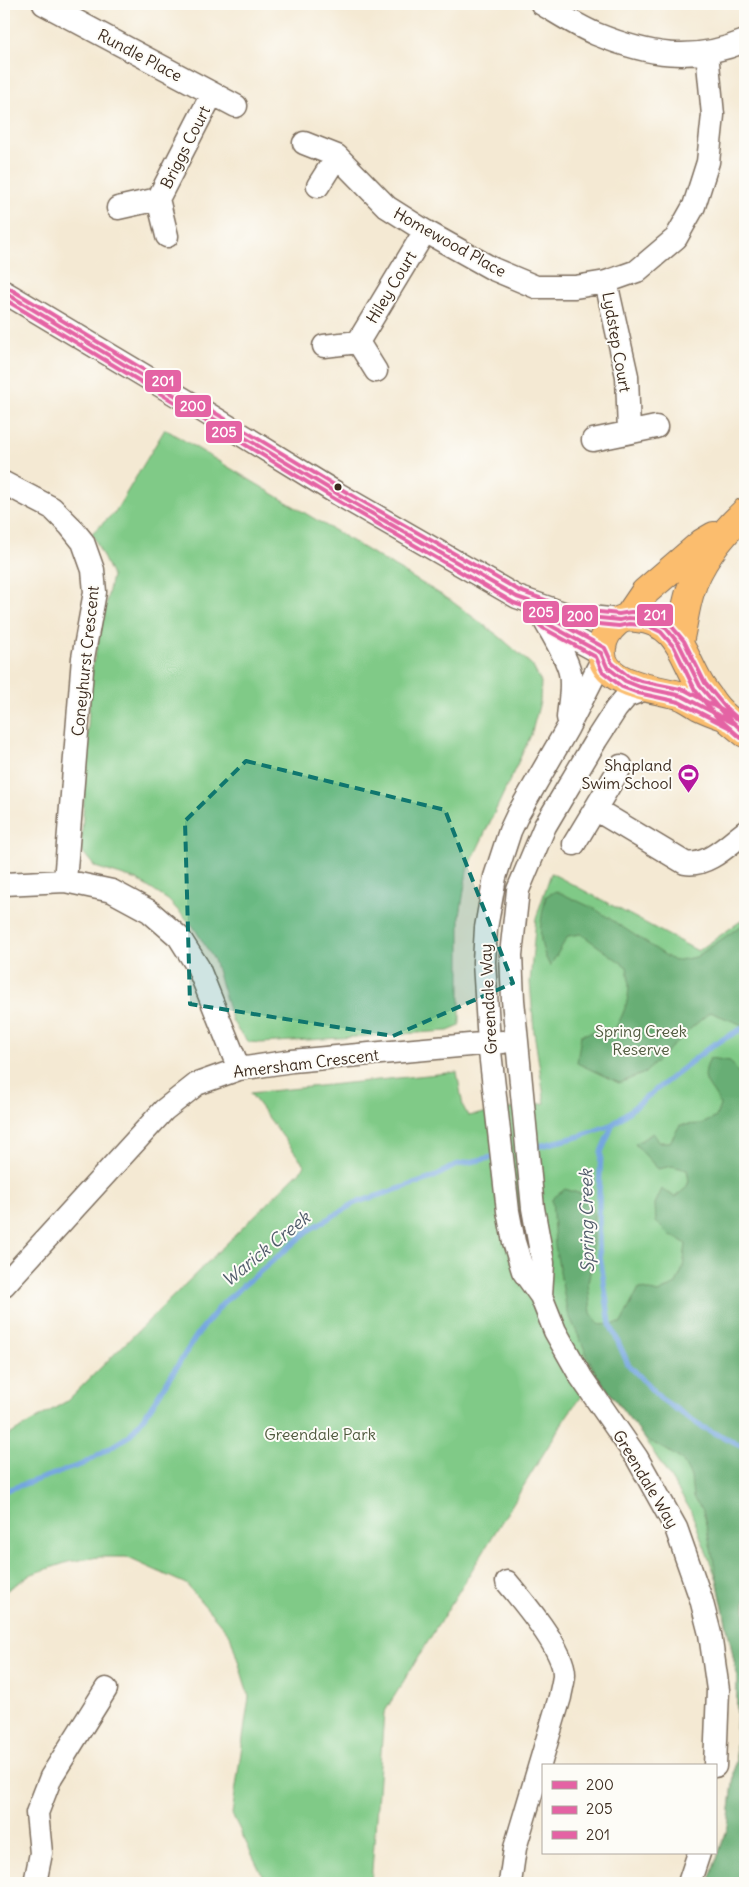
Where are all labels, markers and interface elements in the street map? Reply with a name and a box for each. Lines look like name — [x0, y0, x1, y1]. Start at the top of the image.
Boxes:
street label: Rundle Place — [94, 24, 186, 86]
street label: Briggs Court — [156, 102, 215, 192]
street label: Homewood Place — [390, 203, 510, 281]
street label: Hiley Court — [362, 247, 421, 327]
street label: Lydstep Court — [598, 290, 636, 394]
line badge: 201 — [144, 369, 182, 393]
text: 201 — [152, 372, 174, 390]
line badge: 200 — [174, 394, 212, 418]
text: 200 — [180, 397, 206, 415]
line badge: 205 — [205, 420, 243, 444]
text: 205 — [212, 423, 236, 441]
unlabelled marker — [333, 482, 343, 492]
street label: Coneyhurst Crescent — [67, 584, 103, 737]
line badge: 205 — [522, 600, 560, 624]
text: 205 — [529, 603, 553, 621]
line badge: 201 — [636, 603, 674, 627]
line badge: 200 — [561, 604, 599, 628]
text: 201 — [644, 606, 666, 624]
text: 200 — [567, 607, 593, 625]
place label: Shapland Swim School — [581, 755, 672, 793]
sports icon: Shapland Swim School — [676, 762, 700, 793]
street label: Greendale Way — [475, 943, 501, 1055]
park label: Spring Creek Reserve — [595, 1021, 687, 1059]
street label: Amersham Crescent — [232, 1044, 380, 1082]
water label: Spring Creek — [574, 1167, 599, 1273]
water label: Warick Creek — [217, 1205, 316, 1291]
park label: Greendale Park — [264, 1424, 376, 1444]
street label: Greendale Way — [609, 1426, 683, 1532]
legend — [542, 1764, 716, 1854]
text: 200 — [586, 1775, 614, 1794]
text: 205 — [586, 1799, 613, 1818]
text: 201 — [586, 1825, 610, 1844]

